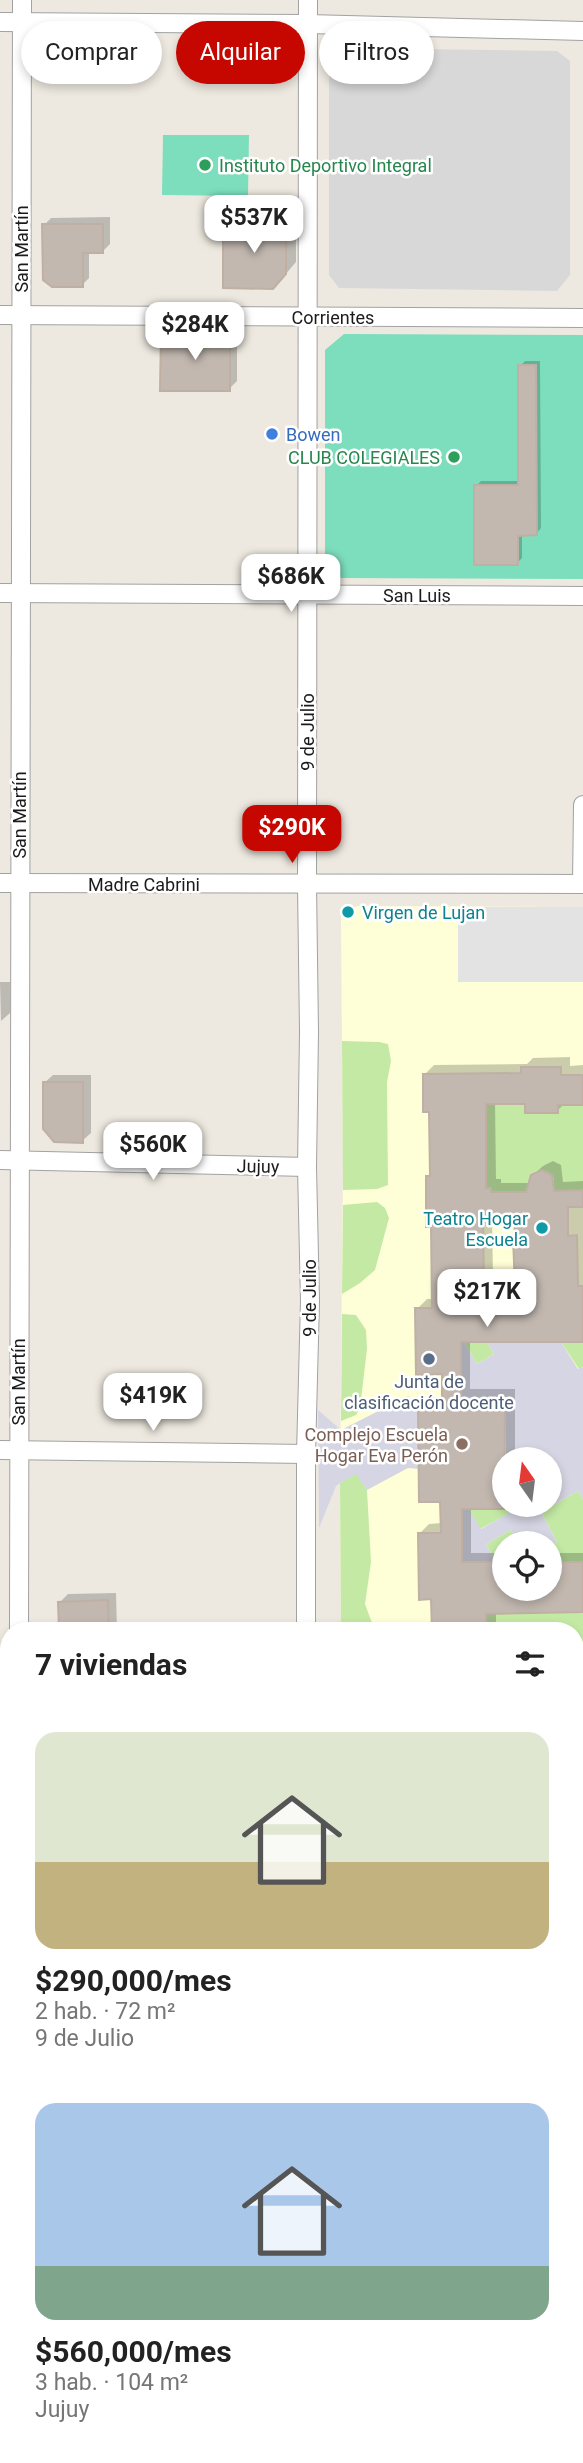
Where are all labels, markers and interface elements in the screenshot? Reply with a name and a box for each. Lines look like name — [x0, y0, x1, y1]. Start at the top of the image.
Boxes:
chip: Comprar — [21, 21, 162, 84]
chip: Alquilar — [176, 21, 305, 84]
chip: Filtros — [319, 21, 434, 84]
place label: Instituto Deportivo Integral — [219, 155, 432, 176]
marker: Instituto Deportivo Integral — [197, 157, 213, 173]
pin: $537K — [205, 196, 303, 255]
text: $537K — [220, 204, 288, 231]
street label: San Martín — [11, 205, 32, 293]
pin: $284K — [146, 302, 244, 362]
street label: Corrientes — [292, 307, 374, 328]
text: $284K — [161, 311, 229, 338]
place label: Bowen — [286, 424, 341, 445]
marker: Bowen — [264, 426, 280, 442]
place label: CLUB COLEGIALES — [288, 447, 440, 468]
marker: CLUB COLEGIALES — [446, 449, 462, 465]
pin: $686K — [242, 554, 340, 614]
text: $686K — [257, 563, 325, 590]
street label: San Luis — [383, 585, 451, 606]
street label: 9 de Julio — [297, 693, 318, 771]
street label: San Martín — [9, 771, 30, 859]
pin: $290K — [243, 806, 341, 865]
text: $290K — [258, 814, 326, 841]
street label: Madre Cabrini — [88, 874, 200, 895]
place label: Virgen de Lujan — [362, 902, 485, 923]
marker: Virgen de Lujan — [340, 904, 356, 920]
pin: $560K — [104, 1122, 202, 1182]
text: $560K — [119, 1131, 187, 1158]
street label: Jujuy — [237, 1155, 280, 1177]
place label: Teatro Hogar Escuela — [423, 1208, 528, 1250]
marker: Teatro Hogar Escuela — [534, 1220, 550, 1236]
street label: 9 de Julio — [299, 1259, 320, 1337]
pin: $217K — [438, 1270, 536, 1329]
text: $217K — [453, 1278, 521, 1305]
street label: San Martín — [8, 1338, 29, 1426]
marker: Junta de clasificación docente — [421, 1351, 437, 1367]
place label: Junta de clasificación docente — [344, 1371, 514, 1413]
pin: $419K — [104, 1374, 202, 1433]
text: $419K — [119, 1382, 187, 1409]
place label: Complejo Escuela Hogar Eva Perón — [305, 1424, 448, 1466]
marker: Complejo Escuela Hogar Eva Perón — [454, 1436, 470, 1452]
north arrow — [492, 1447, 562, 1517]
map controls — [492, 1447, 562, 1601]
button: locate — [492, 1531, 562, 1601]
icon: filters — [511, 1645, 549, 1683]
text: 7 viviendas — [35, 1647, 187, 1682]
icon: home — [229, 1777, 355, 1903]
text: $290,000/mes — [35, 1963, 232, 1998]
text: 2 hab. · 72 m² — [35, 1998, 175, 2025]
text: 9 de Julio — [35, 2025, 134, 2052]
icon: home — [229, 2148, 355, 2274]
text: $560,000/mes — [35, 2334, 232, 2369]
text: 3 hab. · 104 m² — [35, 2369, 188, 2396]
text: Jujuy — [35, 2396, 89, 2423]

